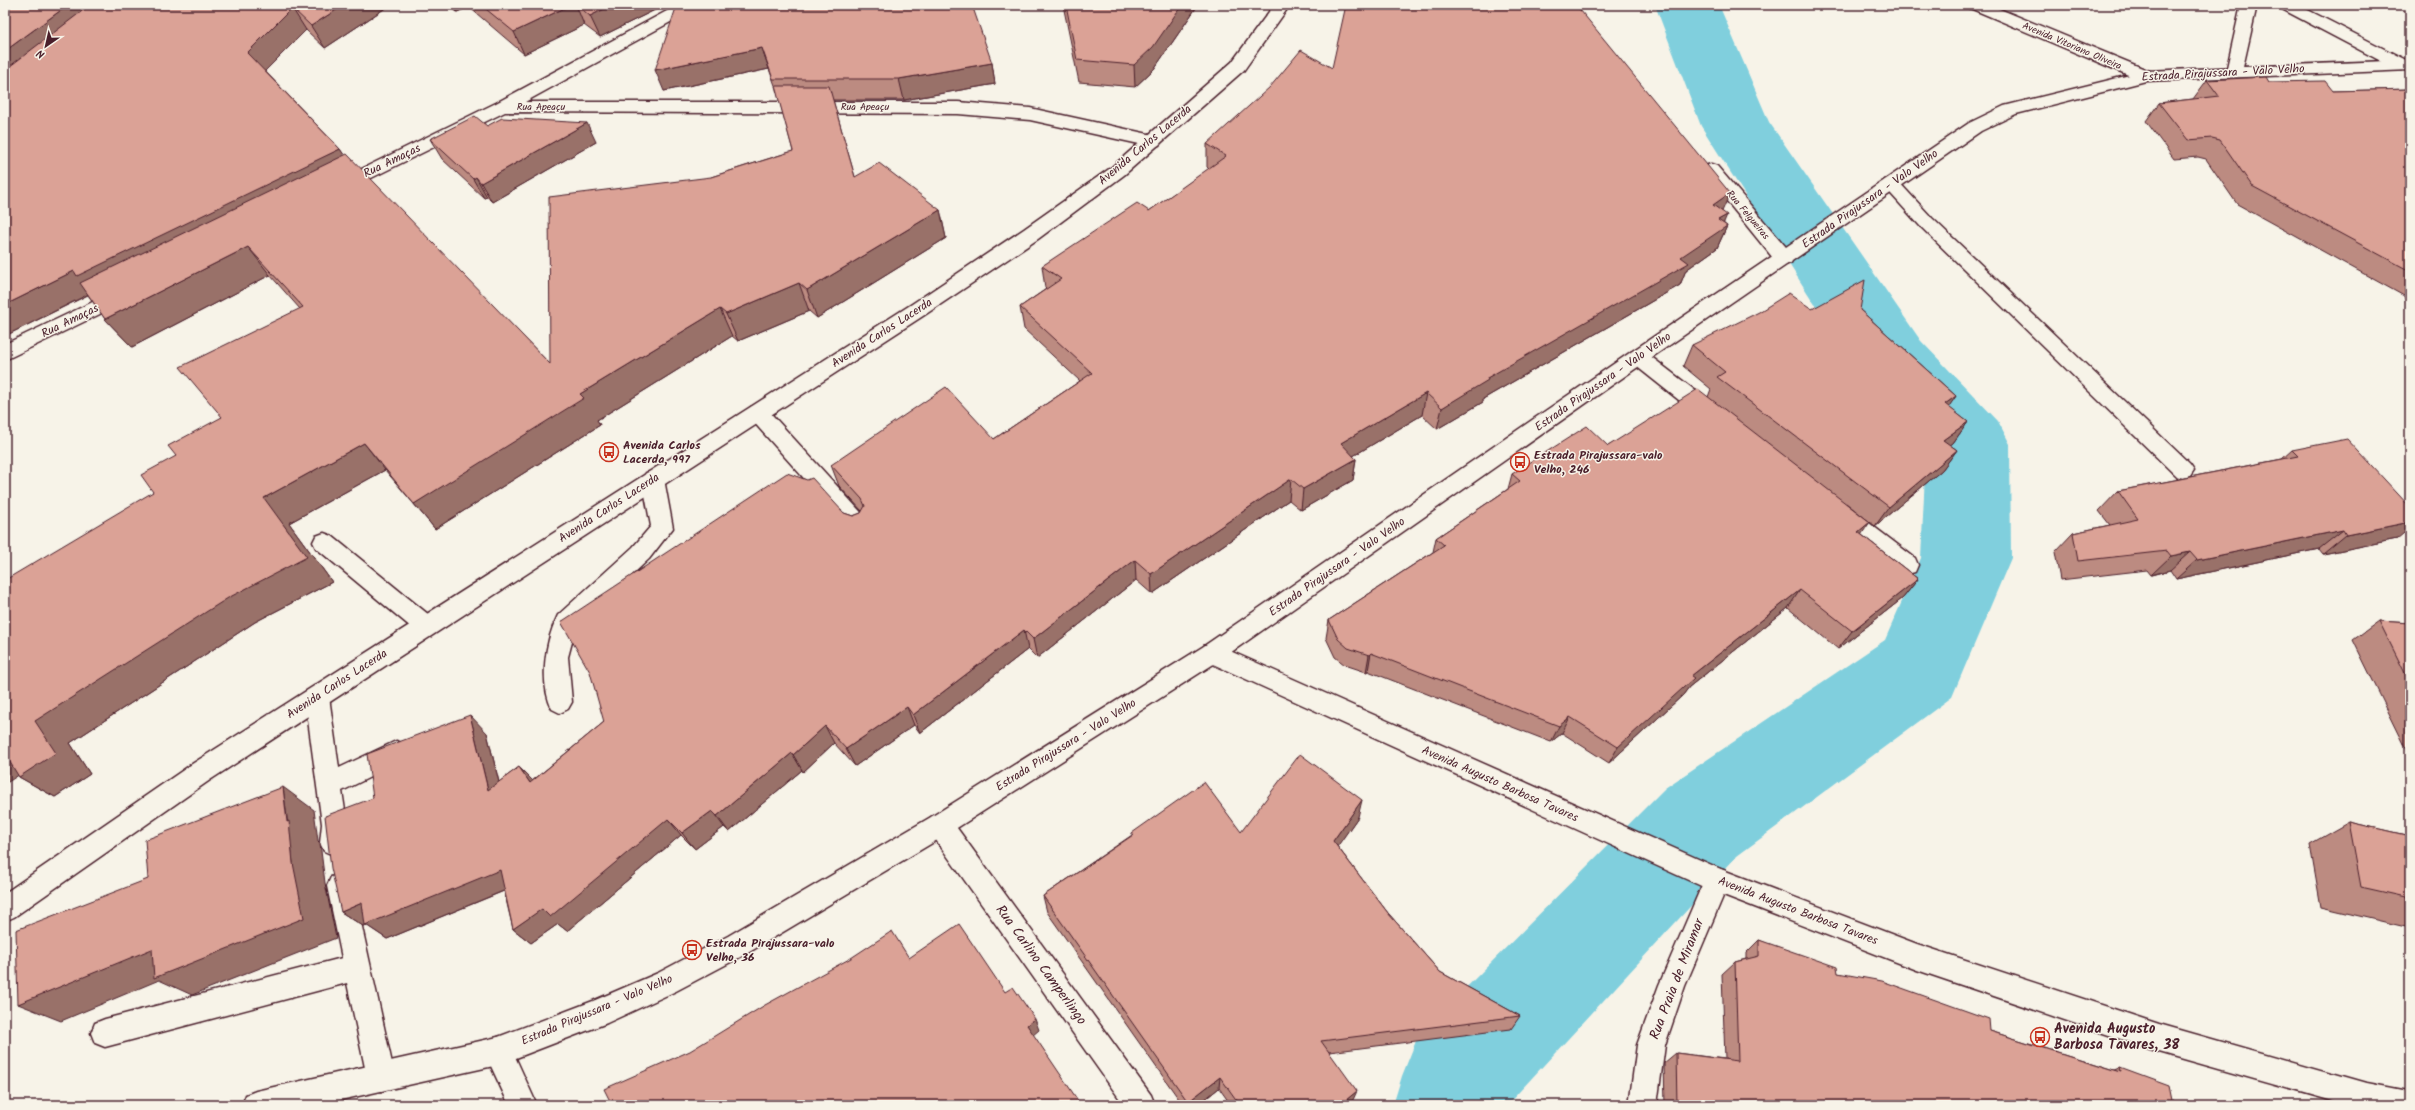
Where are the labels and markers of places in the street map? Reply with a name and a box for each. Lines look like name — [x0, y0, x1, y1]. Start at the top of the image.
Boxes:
place label: Avenida Carlos Lacerda, 997 — [623, 436, 701, 469]
bus stop icon: Avenida Carlos Lacerda, 997 — [598, 441, 620, 463]
place label: Estrada Pirajussara-valo Velho, 246 — [1534, 446, 1663, 479]
bus stop icon: Estrada Pirajussara-valo Velho, 246 — [1509, 451, 1531, 473]
place label: Estrada Pirajussara-valo Velho, 36 — [706, 934, 835, 967]
bus stop icon: Estrada Pirajussara-valo Velho, 36 — [681, 939, 703, 961]
place label: Avenida Augusto Barbosa Tavares, 38 — [2054, 1018, 2180, 1056]
bus stop icon: Avenida Augusto Barbosa Tavares, 38 — [2029, 1026, 2051, 1048]

